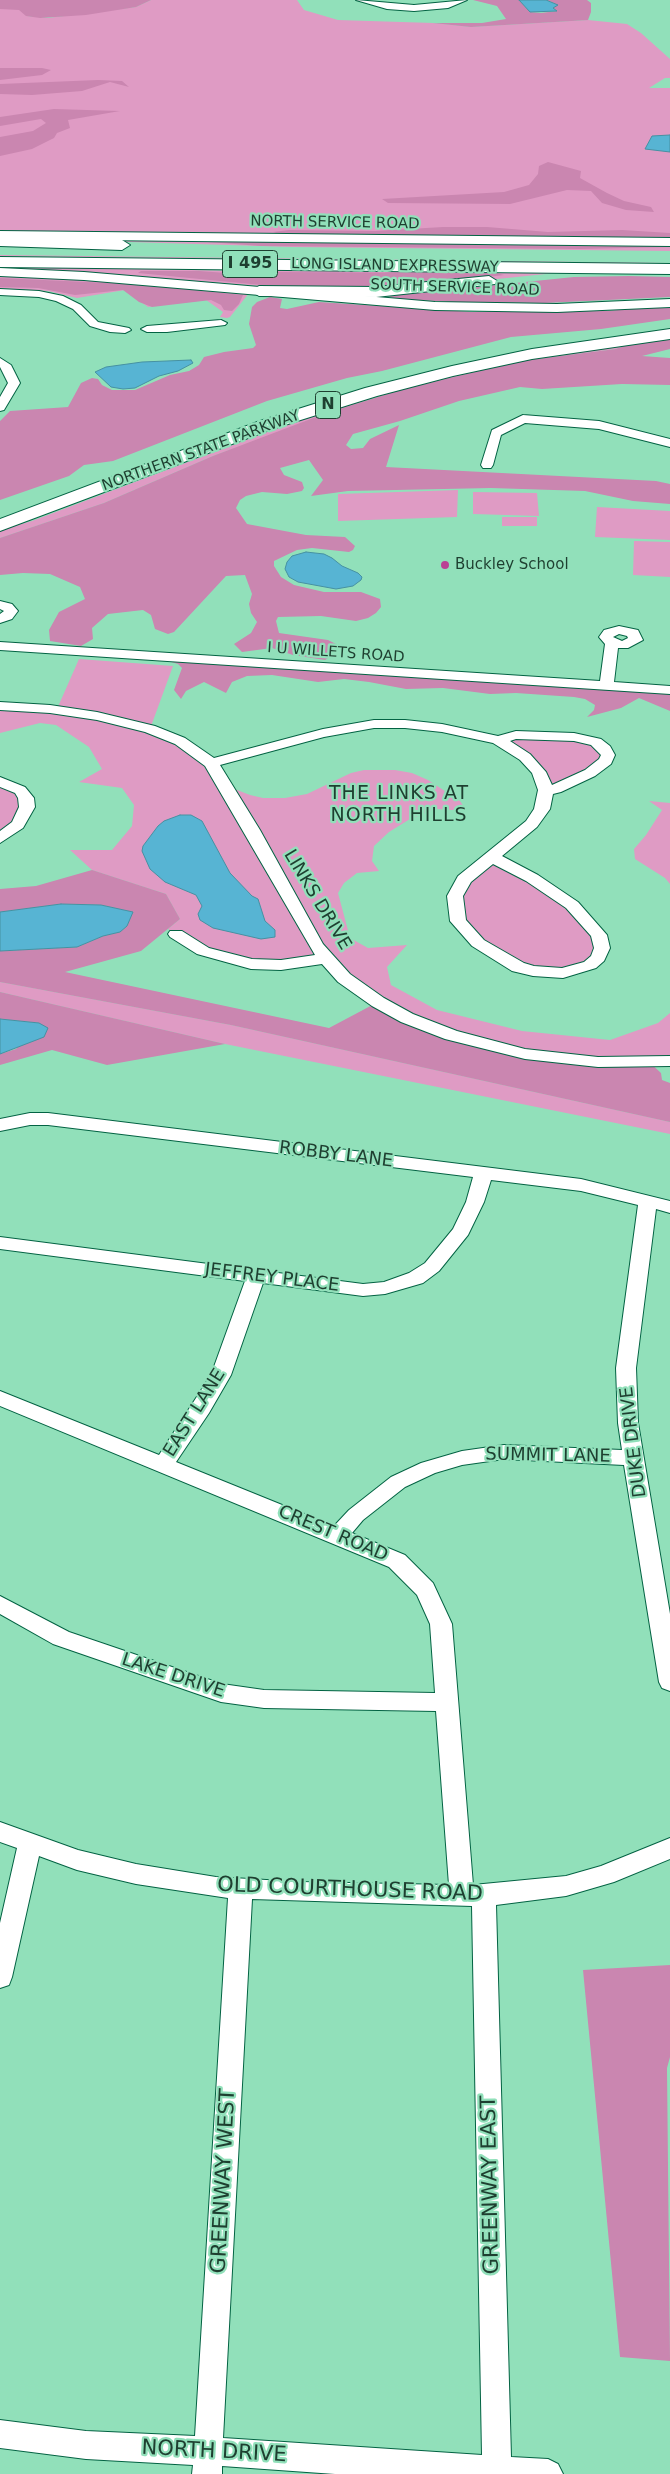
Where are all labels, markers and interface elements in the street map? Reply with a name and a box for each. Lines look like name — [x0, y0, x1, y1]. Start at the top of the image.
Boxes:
street label: NORTH SERVICE ROAD — [250, 213, 420, 233]
road number: I 495 — [222, 250, 278, 278]
street label: LONG ISLAND EXPRESSWAY — [291, 255, 499, 277]
street label: SOUTH SERVICE ROAD — [370, 276, 540, 300]
road number: N — [316, 392, 340, 418]
street label: NORTHERN STATE PARKWAY — [100, 407, 302, 495]
place label: Buckley School — [455, 556, 569, 574]
marker: Buckley School — [439, 559, 451, 571]
street label: I U WILLETS ROAD — [267, 639, 405, 667]
district label: THE LINKS AT NORTH HILLS — [327, 783, 471, 827]
street label: LINKS DRIVE — [279, 846, 355, 954]
street label: ROBBY LANE — [278, 1137, 394, 1173]
street label: JEFFREY PLACE — [204, 1259, 340, 1297]
street label: EAST LANE — [159, 1365, 231, 1461]
street label: DUKE DRIVE — [616, 1385, 652, 1499]
street label: SUMMIT LANE — [485, 1444, 611, 1468]
street label: CREST ROAD — [275, 1501, 391, 1567]
street label: LAKE DRIVE — [119, 1649, 227, 1703]
street label: OLD COURTHOUSE ROAD — [217, 1873, 483, 1907]
street label: GREENWAY WEST — [207, 2088, 241, 2274]
street label: GREENWAY EAST — [477, 2095, 505, 2275]
street label: NORTH DRIVE — [141, 2436, 287, 2468]

